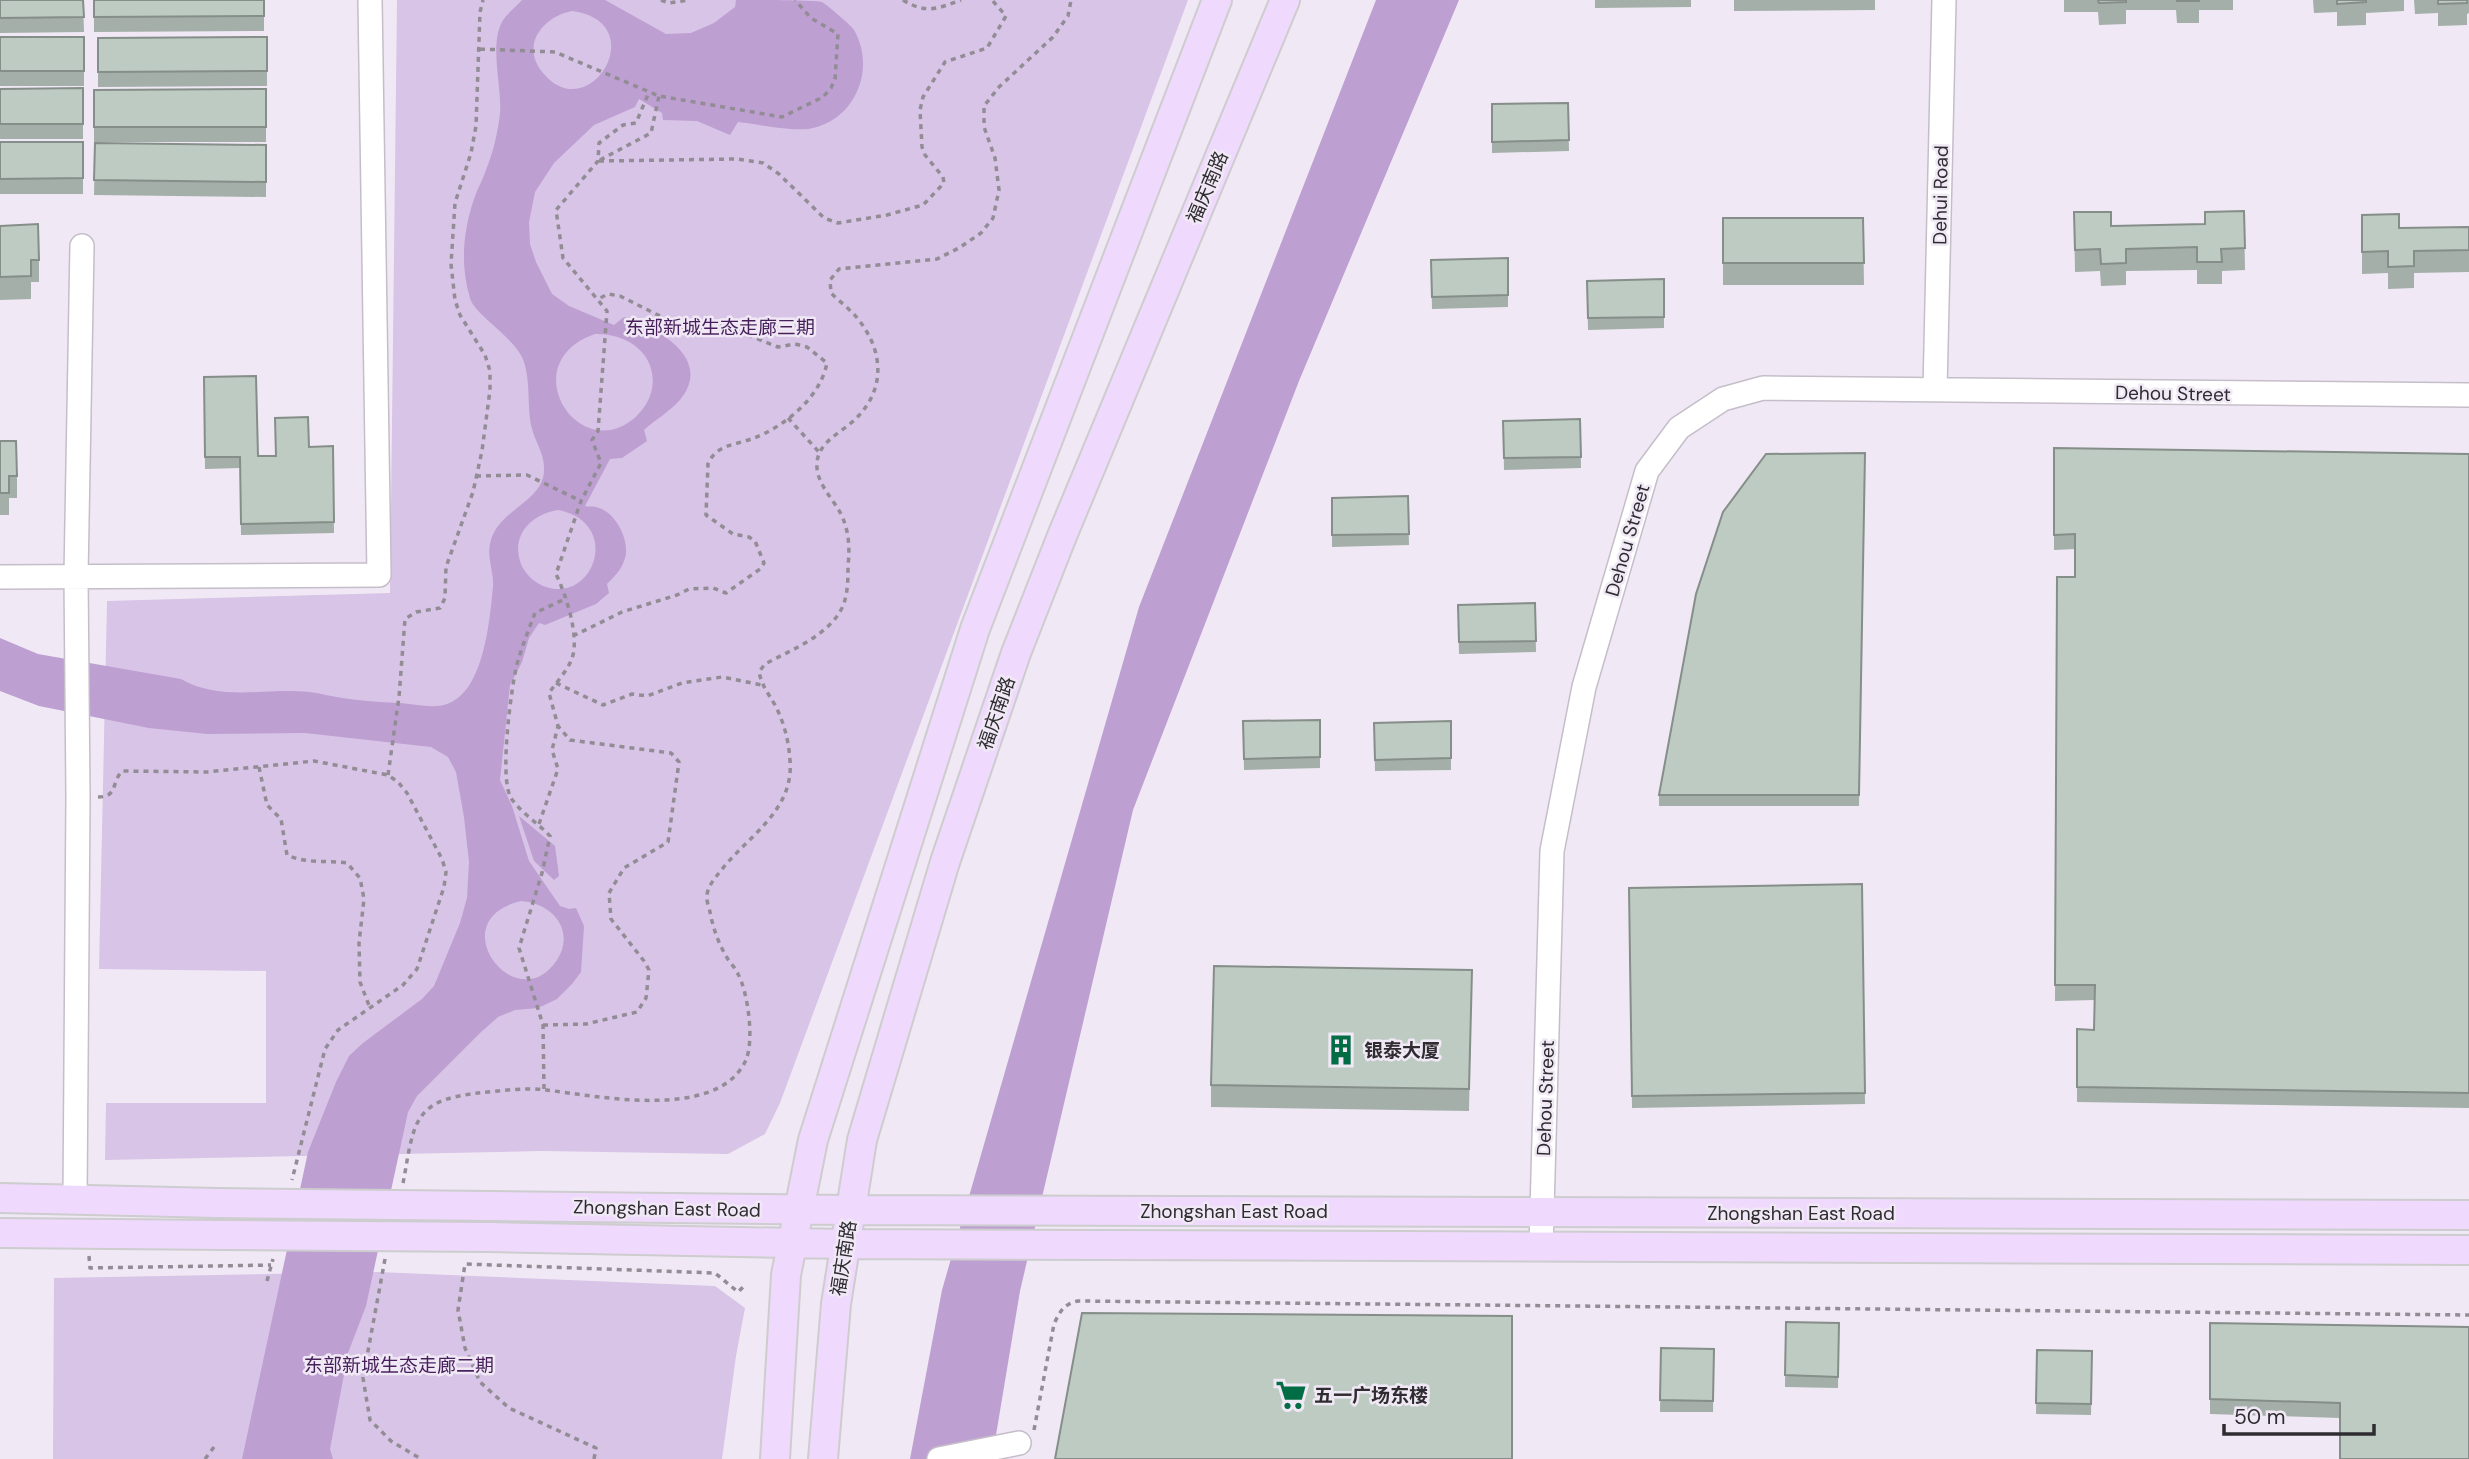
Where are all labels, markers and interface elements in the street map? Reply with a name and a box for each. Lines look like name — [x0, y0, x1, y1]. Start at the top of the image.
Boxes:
street label: Dehui Road — [1927, 145, 1954, 245]
street label: 福庆南路 — [1181, 147, 1234, 227]
park label: 东部新城生态走廊三期 — [625, 315, 815, 340]
street label: Dehou Street — [2115, 380, 2231, 407]
street label: Dehou Street — [1599, 481, 1655, 599]
street label: 福庆南路 — [972, 673, 1021, 753]
building icon: 银泰大厦 — [1324, 1033, 1358, 1067]
place label: 银泰大厦 — [1364, 1038, 1440, 1063]
street label: Dehou Street — [1531, 1040, 1560, 1156]
street label: Zhongshan East Road — [573, 1194, 761, 1223]
street label: Zhongshan East Road — [1140, 1199, 1328, 1224]
street label: Zhongshan East Road — [1707, 1201, 1895, 1226]
street label: 福庆南路 — [825, 1219, 862, 1298]
park label: 东部新城生态走廊二期 — [304, 1353, 494, 1378]
supermarket icon: 五一广场东楼 — [1274, 1378, 1308, 1412]
place label: 五一广场东楼 — [1314, 1383, 1428, 1408]
scale bar — [2224, 1392, 2374, 1436]
text: 50 m — [2234, 1403, 2285, 1431]

